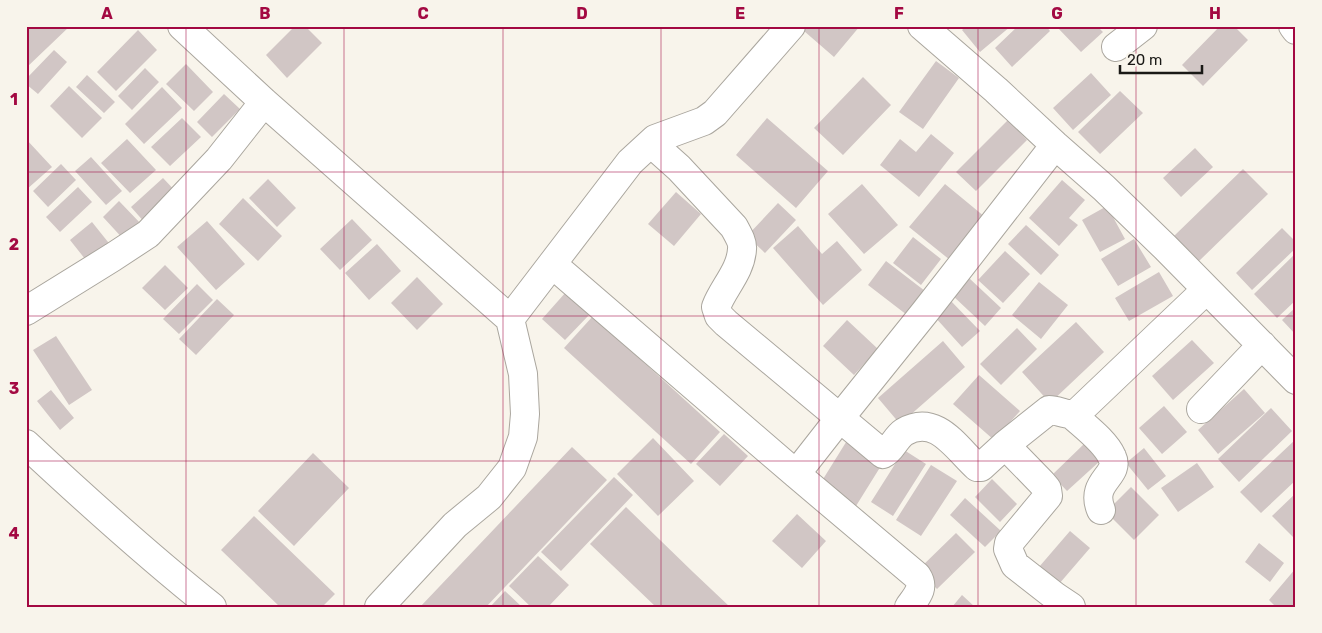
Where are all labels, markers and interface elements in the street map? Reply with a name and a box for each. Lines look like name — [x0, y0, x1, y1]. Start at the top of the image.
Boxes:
text: A — [101, 4, 113, 23]
text: B — [259, 4, 271, 23]
text: C — [417, 4, 429, 23]
text: D — [576, 4, 588, 23]
text: E — [735, 4, 745, 23]
text: F — [894, 4, 904, 23]
text: G — [1051, 4, 1063, 23]
text: H — [1209, 4, 1221, 23]
scale bar — [1120, 42, 1202, 74]
text: 20 m — [1127, 51, 1162, 69]
text: 1 — [10, 90, 18, 109]
text: 2 — [9, 235, 19, 254]
text: 3 — [9, 379, 19, 398]
text: 4 — [9, 524, 20, 543]

